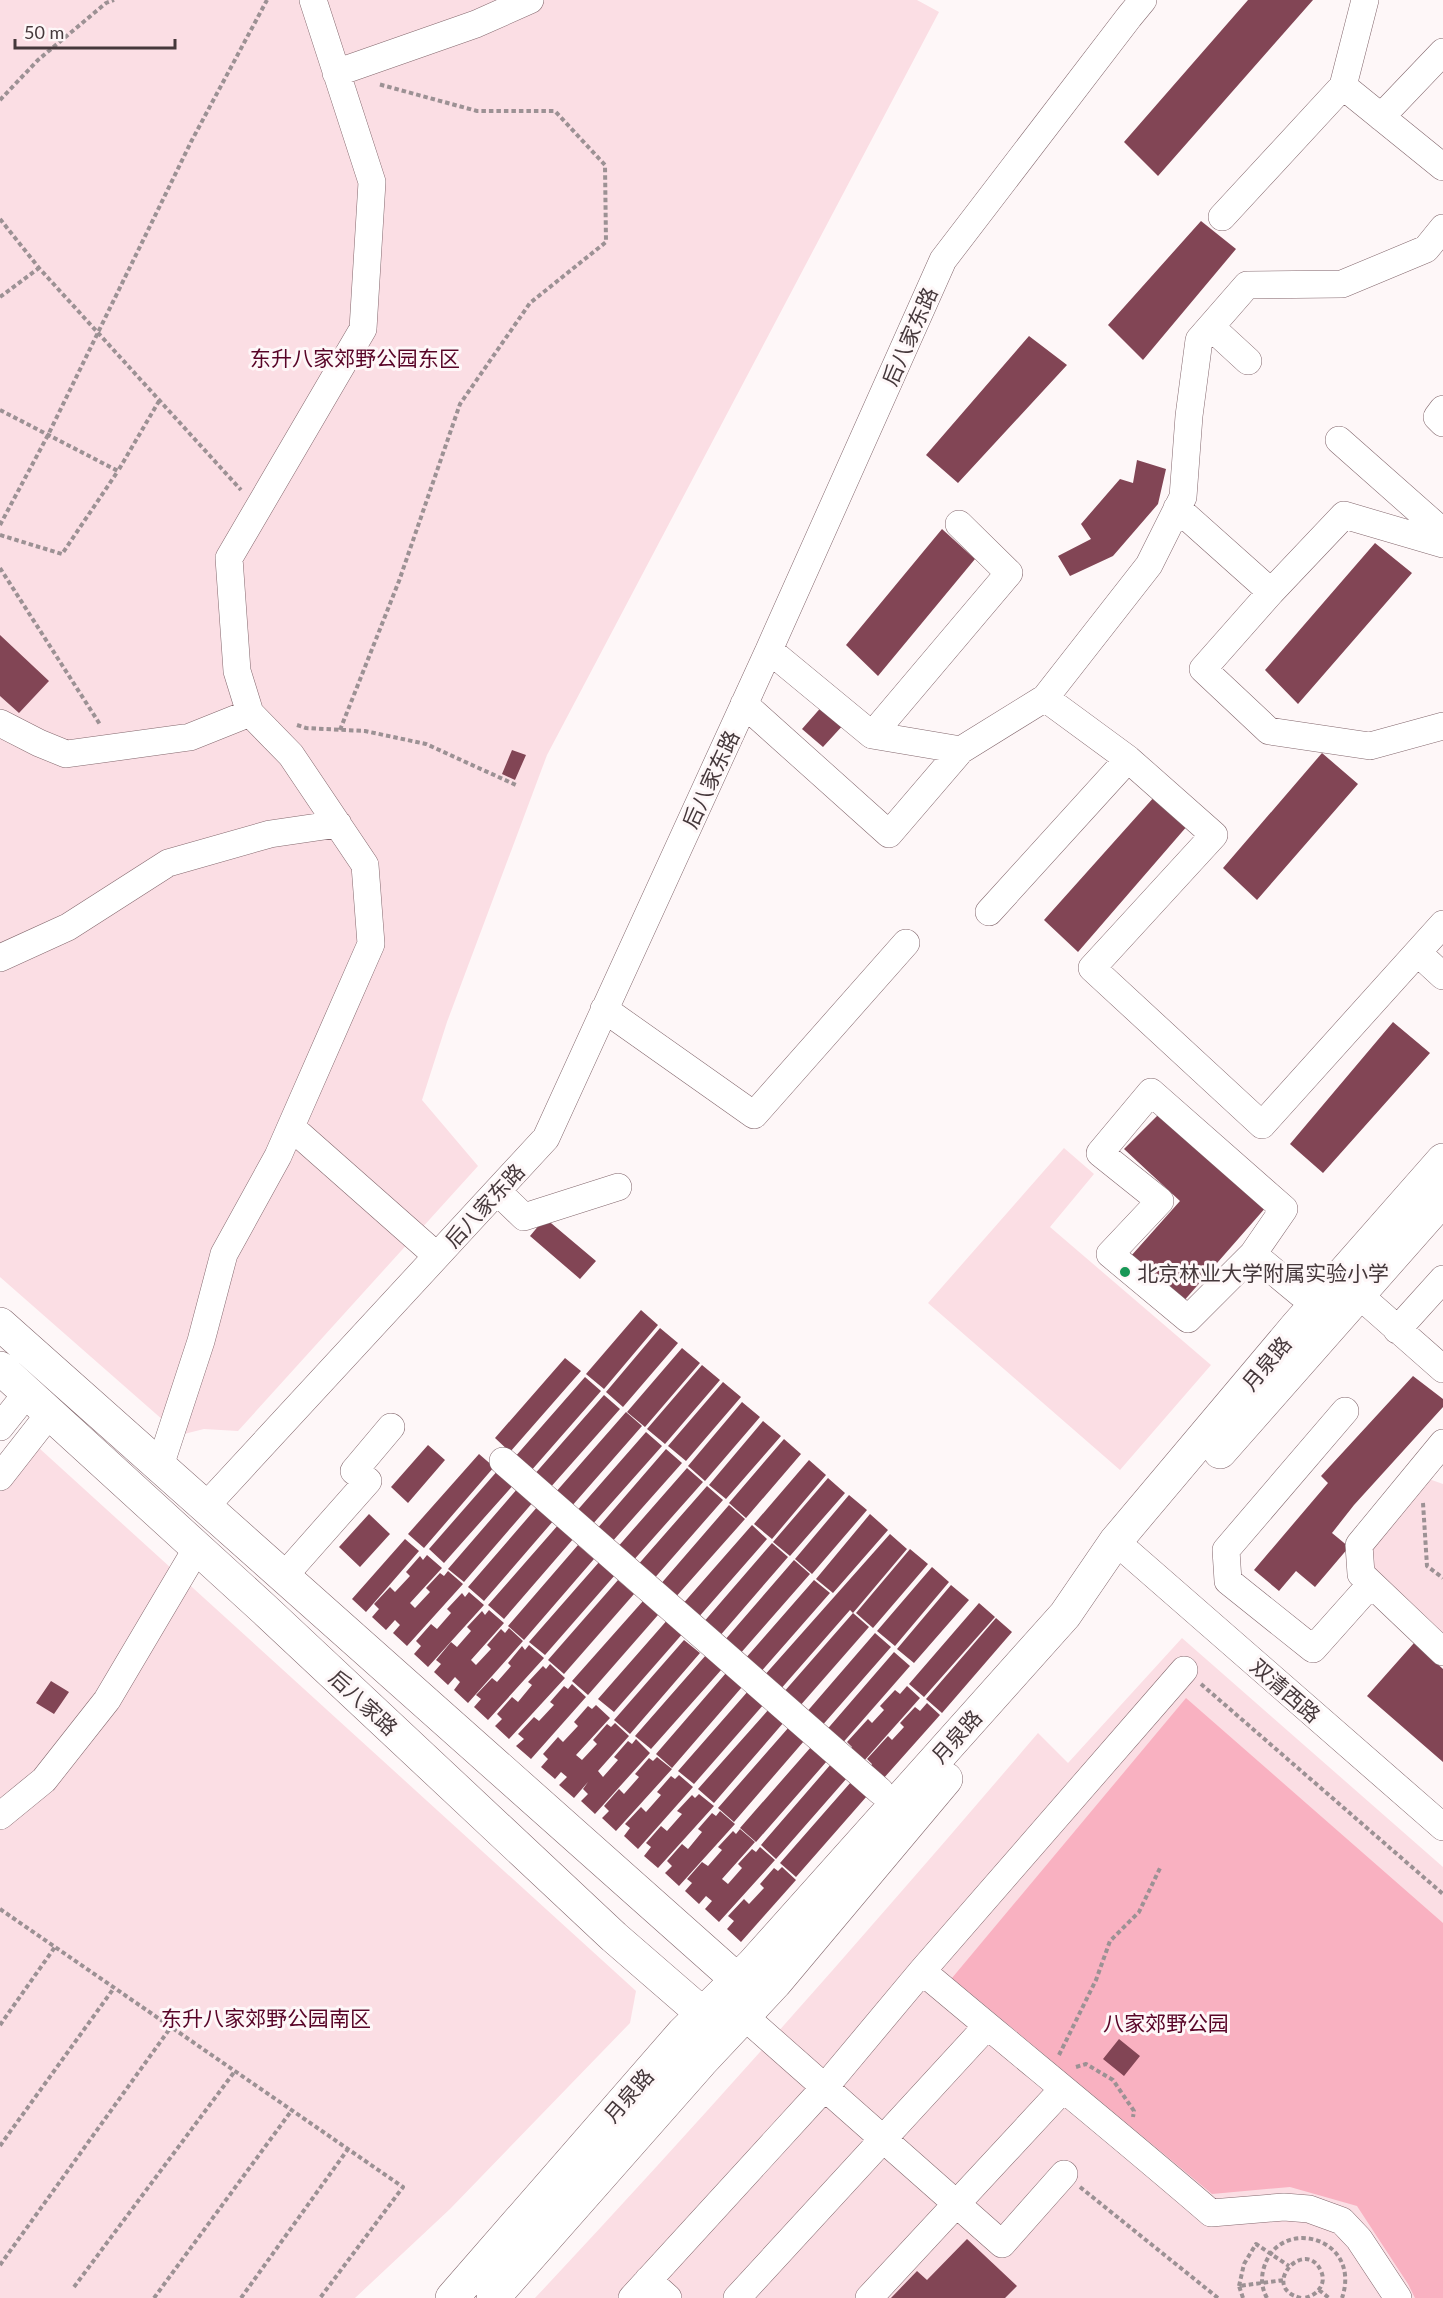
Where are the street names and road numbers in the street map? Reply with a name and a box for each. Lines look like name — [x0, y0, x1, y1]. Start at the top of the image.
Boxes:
street label: 后八家东路 — [876, 283, 942, 389]
street label: 后八家东路 — [676, 726, 744, 832]
street label: 后八家东路 — [439, 1158, 529, 1252]
street label: 月泉路 — [1236, 1331, 1296, 1395]
street label: 双清西路 — [1246, 1653, 1326, 1727]
street label: 后八家路 — [325, 1664, 403, 1740]
street label: 月泉路 — [926, 1704, 986, 1768]
street label: 月泉路 — [598, 2063, 658, 2127]

